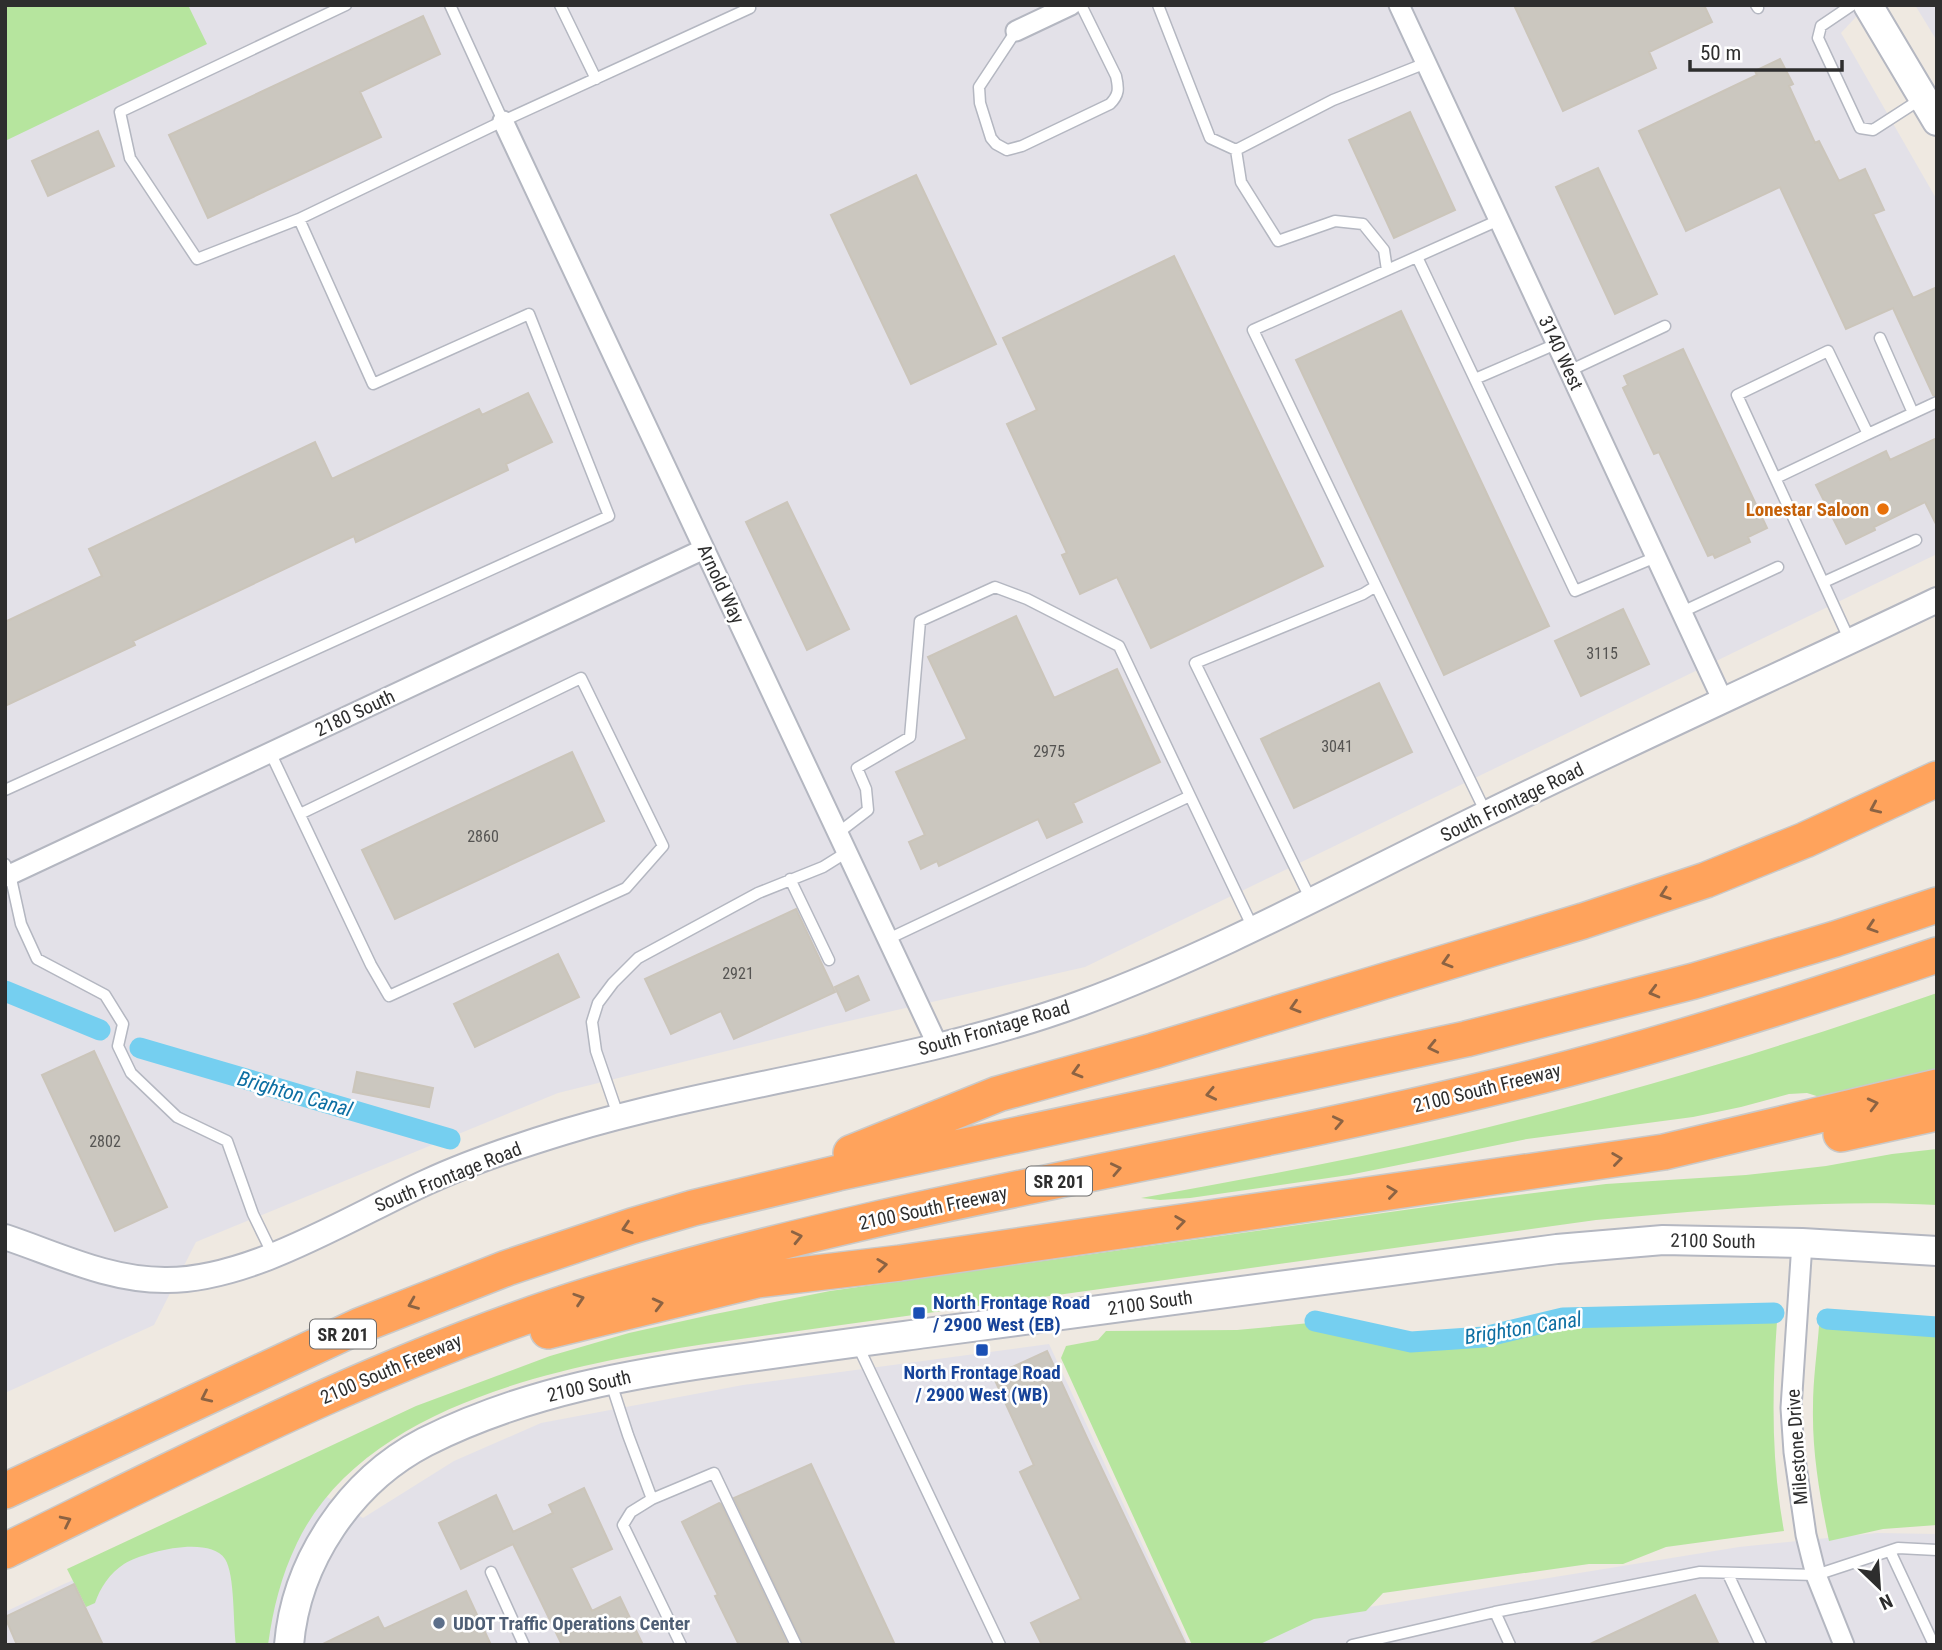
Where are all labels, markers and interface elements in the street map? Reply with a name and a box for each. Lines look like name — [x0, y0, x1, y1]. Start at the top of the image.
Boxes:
scale bar — [1690, 28, 1842, 72]
text: 50 m — [1700, 41, 1741, 65]
street label: 3140 West — [1534, 312, 1588, 394]
place label: Lonestar Saloon — [1746, 498, 1869, 521]
marker: Lonestar Saloon — [1875, 501, 1891, 517]
street label: Arnold Way — [693, 541, 749, 627]
house number: 3115 — [1586, 644, 1618, 663]
street label: 2180 South — [312, 685, 398, 741]
house number: 3041 — [1321, 737, 1353, 756]
house number: 2975 — [1033, 742, 1065, 761]
street label: South Frontage Road — [1437, 757, 1587, 847]
one-way arrow — [1870, 800, 1882, 814]
house number: 2860 — [467, 827, 499, 846]
one-way arrow — [1659, 886, 1671, 900]
one-way arrow — [1866, 918, 1878, 933]
one-way arrow — [1442, 953, 1454, 968]
house number: 2921 — [722, 964, 754, 983]
one-way arrow — [1648, 984, 1660, 998]
street label: South Frontage Road — [916, 995, 1072, 1061]
one-way arrow — [1290, 999, 1302, 1014]
one-way arrow — [1427, 1039, 1439, 1053]
street label: 2100 South Freeway — [1411, 1059, 1563, 1117]
one-way arrow — [1071, 1064, 1083, 1079]
water label: Brighton Canal — [235, 1066, 355, 1122]
one-way arrow — [1205, 1086, 1217, 1101]
one-way arrow — [1867, 1098, 1879, 1112]
one-way arrow — [1332, 1115, 1344, 1130]
house number: 2802 — [89, 1132, 121, 1151]
street label: South Frontage Road — [371, 1137, 525, 1217]
one-way arrow — [1611, 1152, 1623, 1167]
one-way arrow — [1110, 1163, 1122, 1178]
road number: SR 201 — [1026, 1166, 1092, 1196]
street label: 2100 South Freeway — [857, 1181, 1009, 1235]
one-way arrow — [1386, 1184, 1398, 1199]
one-way arrow — [1174, 1215, 1186, 1230]
one-way arrow — [622, 1219, 634, 1234]
street label: 2100 South — [1670, 1229, 1756, 1253]
one-way arrow — [791, 1231, 803, 1245]
one-way arrow — [876, 1258, 888, 1273]
street label: 2100 South — [1106, 1286, 1194, 1320]
place label: North Frontage Road / 2900 West (EB) — [932, 1291, 1090, 1336]
one-way arrow — [572, 1293, 584, 1307]
one-way arrow — [408, 1296, 420, 1310]
one-way arrow — [652, 1298, 664, 1312]
marker: North Frontage Road / 2900 West (EB) — [911, 1305, 927, 1321]
water label: Brighton Canal — [1463, 1307, 1584, 1349]
road number: SR 201 — [310, 1320, 376, 1349]
street label: 2100 South Freeway — [317, 1329, 465, 1409]
marker: North Frontage Road / 2900 West (WB) — [974, 1342, 990, 1358]
place label: North Frontage Road / 2900 West (WB) — [903, 1361, 1061, 1406]
street label: 2100 South — [545, 1365, 633, 1407]
street label: Milestone Drive — [1781, 1388, 1813, 1506]
one-way arrow — [201, 1389, 213, 1403]
one-way arrow — [59, 1515, 71, 1529]
north arrow — [1844, 1552, 1914, 1622]
text: N — [1876, 1589, 1896, 1615]
place label: UDOT Traffic Operations Center — [453, 1612, 690, 1635]
marker: UDOT Traffic Operations Center — [431, 1615, 447, 1631]

